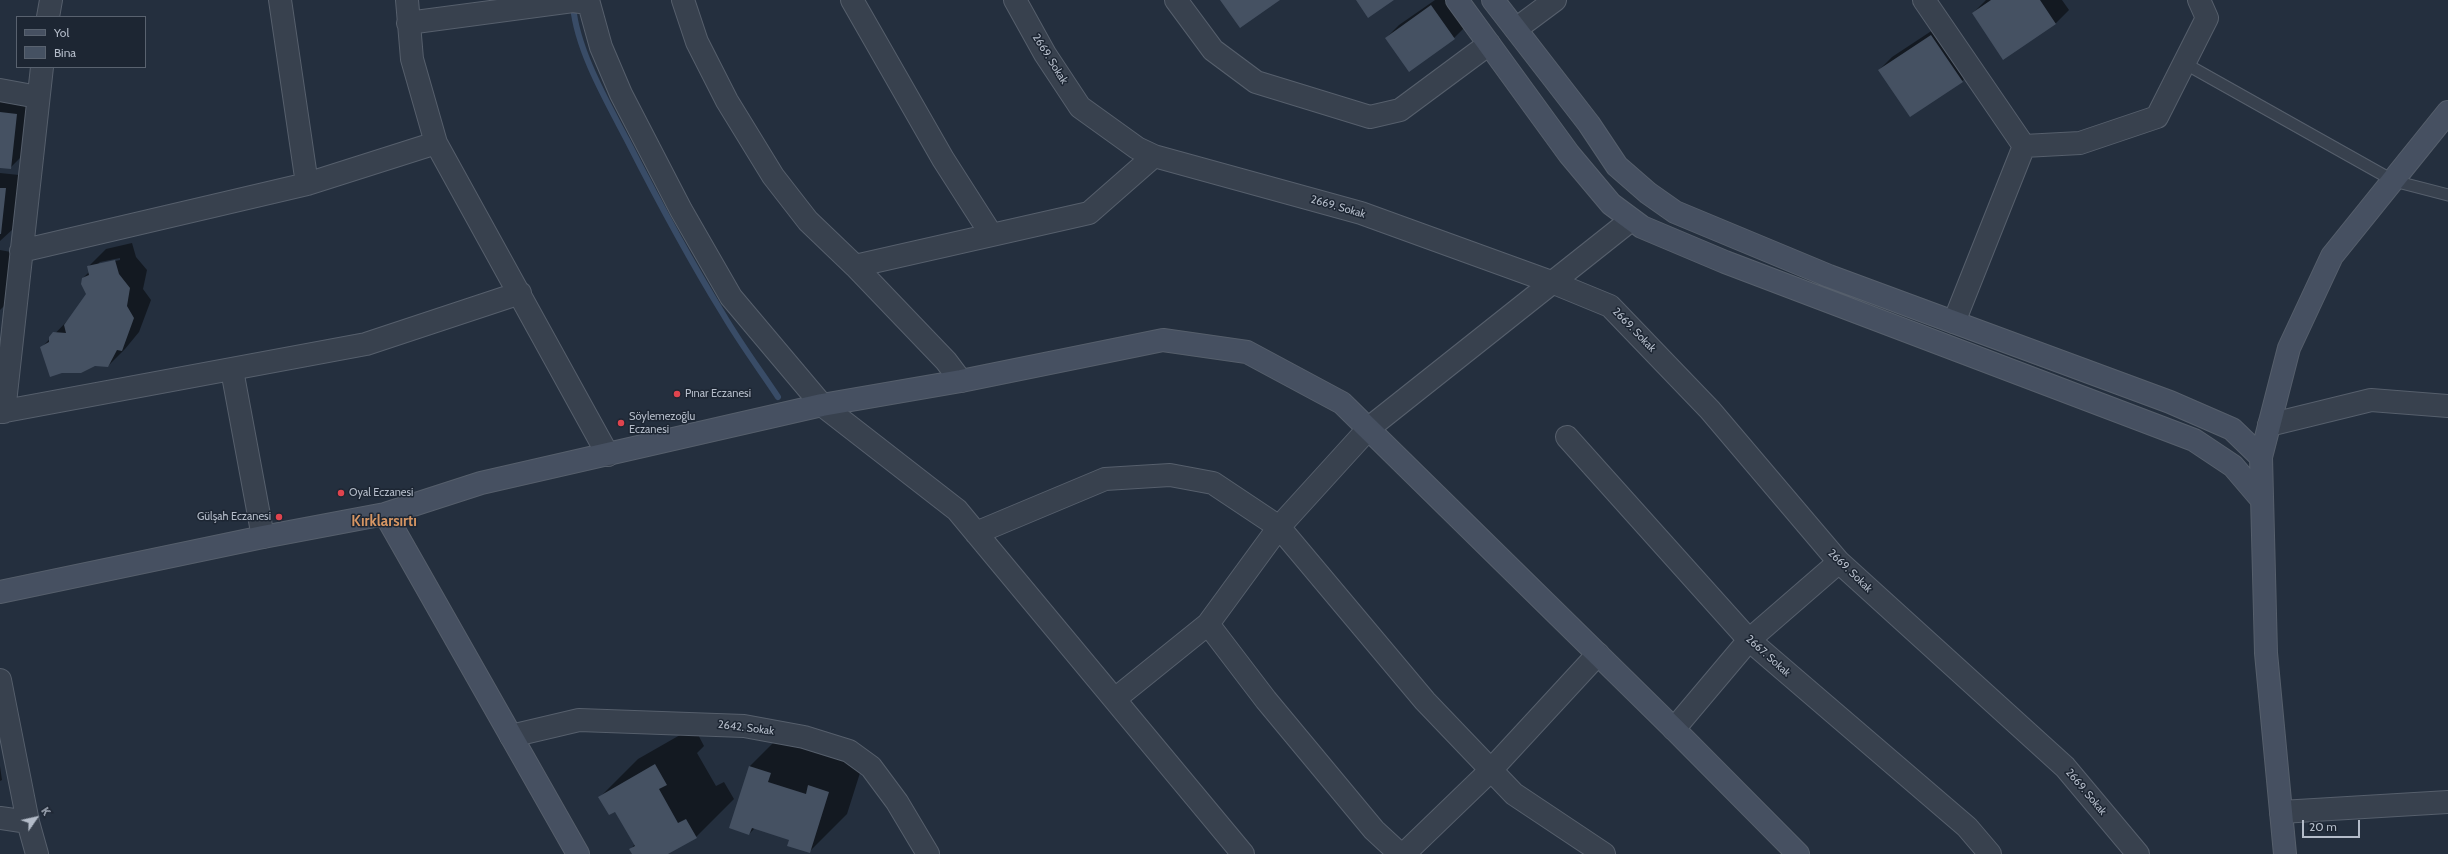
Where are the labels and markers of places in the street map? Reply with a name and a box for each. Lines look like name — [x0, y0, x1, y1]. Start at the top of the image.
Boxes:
place label: Pınar Eczanesi — [685, 387, 751, 401]
marker: Pınar Eczanesi — [672, 389, 682, 399]
place label: Söylemezoğlu Eczanesi — [629, 410, 695, 436]
marker: Söylemezoğlu Eczanesi — [616, 418, 626, 428]
place label: Oyal Eczanesi — [349, 486, 413, 500]
marker: Oyal Eczanesi — [336, 488, 346, 498]
place label: Gülşah Eczanesi — [197, 510, 271, 524]
marker: Gülşah Eczanesi — [274, 512, 284, 522]

